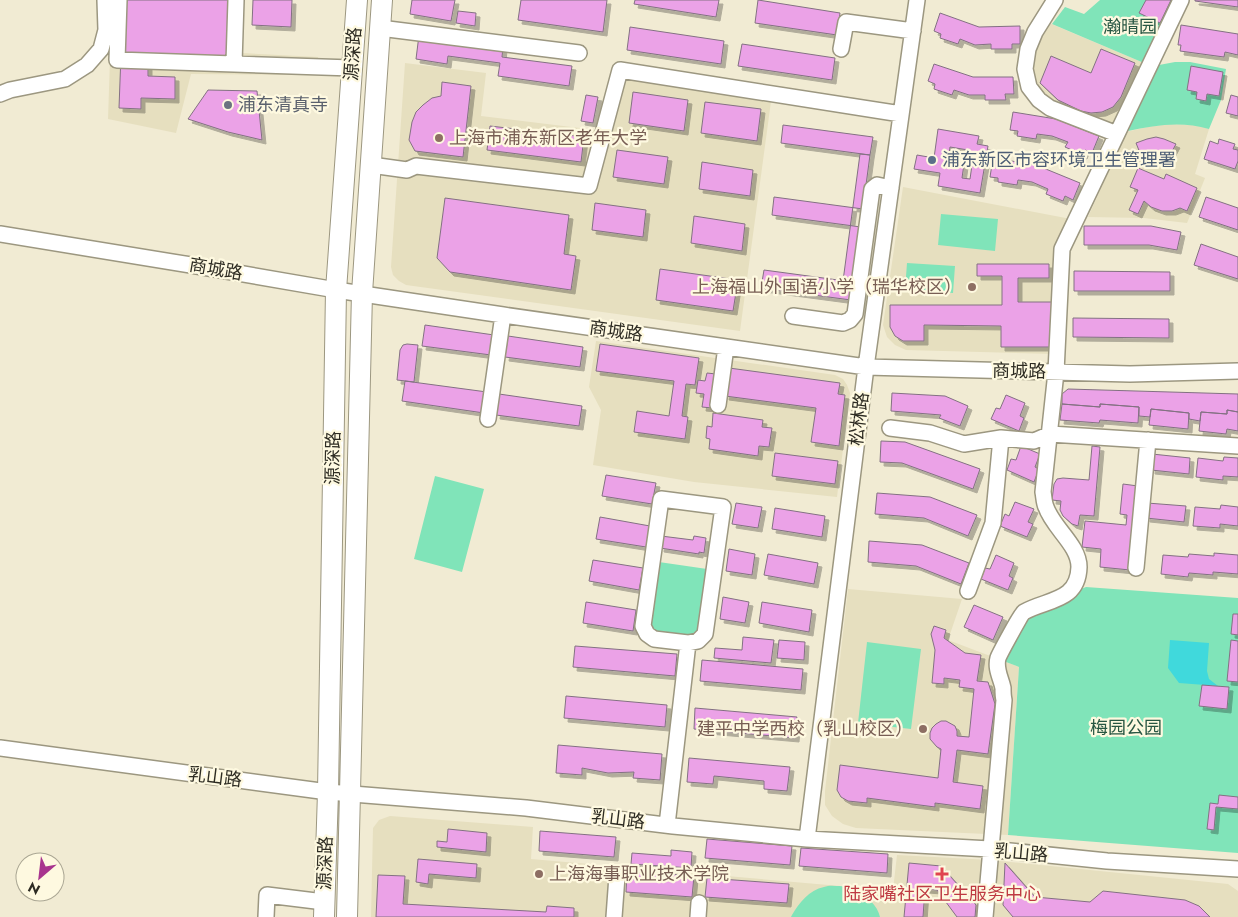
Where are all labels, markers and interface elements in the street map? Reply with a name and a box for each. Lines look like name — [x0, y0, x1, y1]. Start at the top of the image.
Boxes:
park label: 瀚晴园 — [1103, 14, 1157, 40]
street label: 源深路 — [338, 26, 368, 82]
place label: 浦东清真寺 — [238, 92, 328, 118]
marker: 浦东清真寺 — [222, 99, 234, 111]
place label: 上海市浦东新区老年大学 — [449, 125, 647, 151]
marker: 上海市浦东新区老年大学 — [433, 132, 445, 144]
place label: 浦东新区市容环境卫生管理署 — [942, 147, 1176, 173]
marker: 浦东新区市容环境卫生管理署 — [926, 154, 938, 166]
street label: 商城路 — [187, 252, 245, 286]
place label: 上海福山外国语小学（瑞华校区） — [692, 274, 962, 300]
marker: 上海福山外国语小学（瑞华校区） — [966, 281, 978, 293]
street label: 商城路 — [587, 314, 645, 348]
street label: 商城路 — [992, 358, 1046, 384]
street label: 松林路 — [843, 391, 875, 447]
street label: 源深路 — [320, 431, 346, 485]
park label: 梅园公园 — [1090, 715, 1162, 741]
place label: 建平中学西校（乳山校区） — [697, 716, 913, 742]
marker: 建平中学西校（乳山校区） — [917, 723, 929, 735]
street label: 乳山路 — [187, 761, 243, 793]
street label: 乳山路 — [590, 803, 646, 835]
street label: 源深路 — [311, 836, 339, 890]
street label: 乳山路 — [993, 838, 1049, 868]
north arrow — [15, 852, 65, 902]
place label: 上海海事职业技术学院 — [549, 861, 729, 887]
marker: 陆家嘴社区卫生服务中心 — [935, 867, 949, 881]
marker: 上海海事职业技术学院 — [533, 868, 545, 880]
text: N — [24, 877, 44, 900]
place label: 陆家嘴社区卫生服务中心 — [843, 881, 1041, 907]

